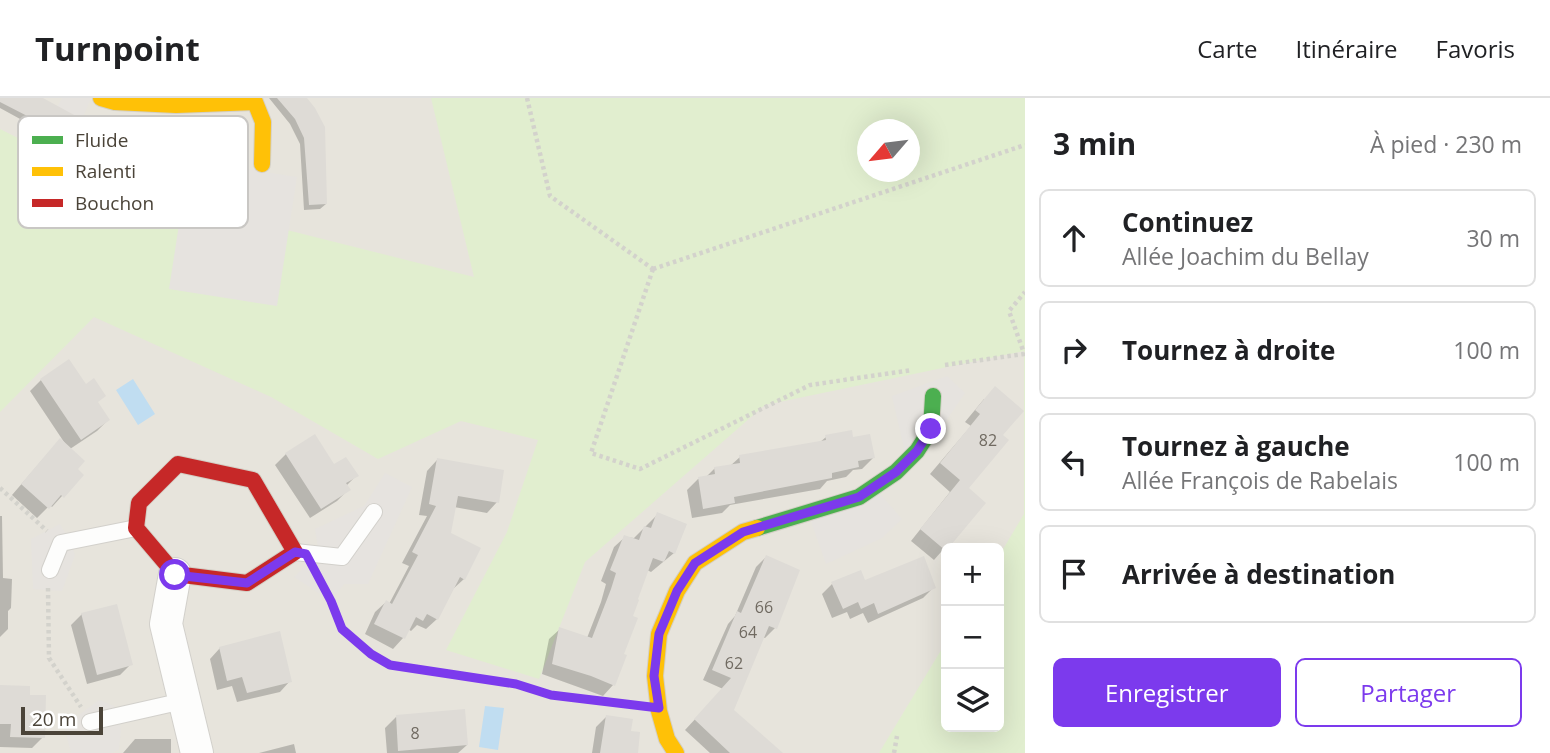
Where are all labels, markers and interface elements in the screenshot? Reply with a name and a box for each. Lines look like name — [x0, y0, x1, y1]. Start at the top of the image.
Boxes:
text: Turnpoint — [35, 26, 200, 71]
text: Carte — [1197, 32, 1258, 65]
text: Itinéraire — [1296, 32, 1398, 65]
text: Favoris — [1436, 32, 1515, 65]
legend — [18, 116, 248, 228]
north arrow — [857, 119, 920, 182]
text: 3 min — [1053, 123, 1136, 164]
text: Fluide — [75, 127, 128, 153]
text: À pied · 230 m — [1370, 128, 1522, 160]
text: Ralenti — [75, 158, 136, 184]
text: Bouchon — [75, 190, 154, 216]
text: Continuez — [1122, 204, 1253, 240]
icon: ahead — [1055, 219, 1093, 257]
text: 30 m — [1466, 222, 1520, 254]
text: Allée Joachim du Bellay — [1122, 240, 1369, 272]
icon: right — [1055, 331, 1093, 369]
text: Tournez à droite — [1122, 332, 1335, 368]
text: 100 m — [1453, 334, 1520, 366]
route end — [915, 413, 946, 444]
text: Tournez à gauche — [1122, 428, 1350, 464]
house number: 82 — [979, 429, 997, 451]
icon: left — [1055, 443, 1093, 481]
text: 100 m — [1453, 446, 1520, 478]
text: Allée François de Rabelais — [1122, 464, 1398, 496]
map controls — [941, 543, 1004, 732]
button: + — [941, 543, 1004, 606]
icon: arrive — [1055, 555, 1093, 593]
text: Arrivée à destination — [1122, 556, 1395, 592]
route start — [159, 559, 190, 590]
house number: 66 — [755, 596, 773, 618]
button: − — [941, 606, 1004, 669]
house number: 64 — [739, 621, 757, 643]
house number: 62 — [725, 652, 743, 674]
button: Enregistrer — [1053, 658, 1281, 727]
button: Partager — [1295, 658, 1522, 727]
button: layers — [941, 669, 1004, 732]
scale bar — [21, 704, 103, 736]
text: 20 m — [32, 706, 76, 732]
house number: 8 — [410, 722, 420, 744]

